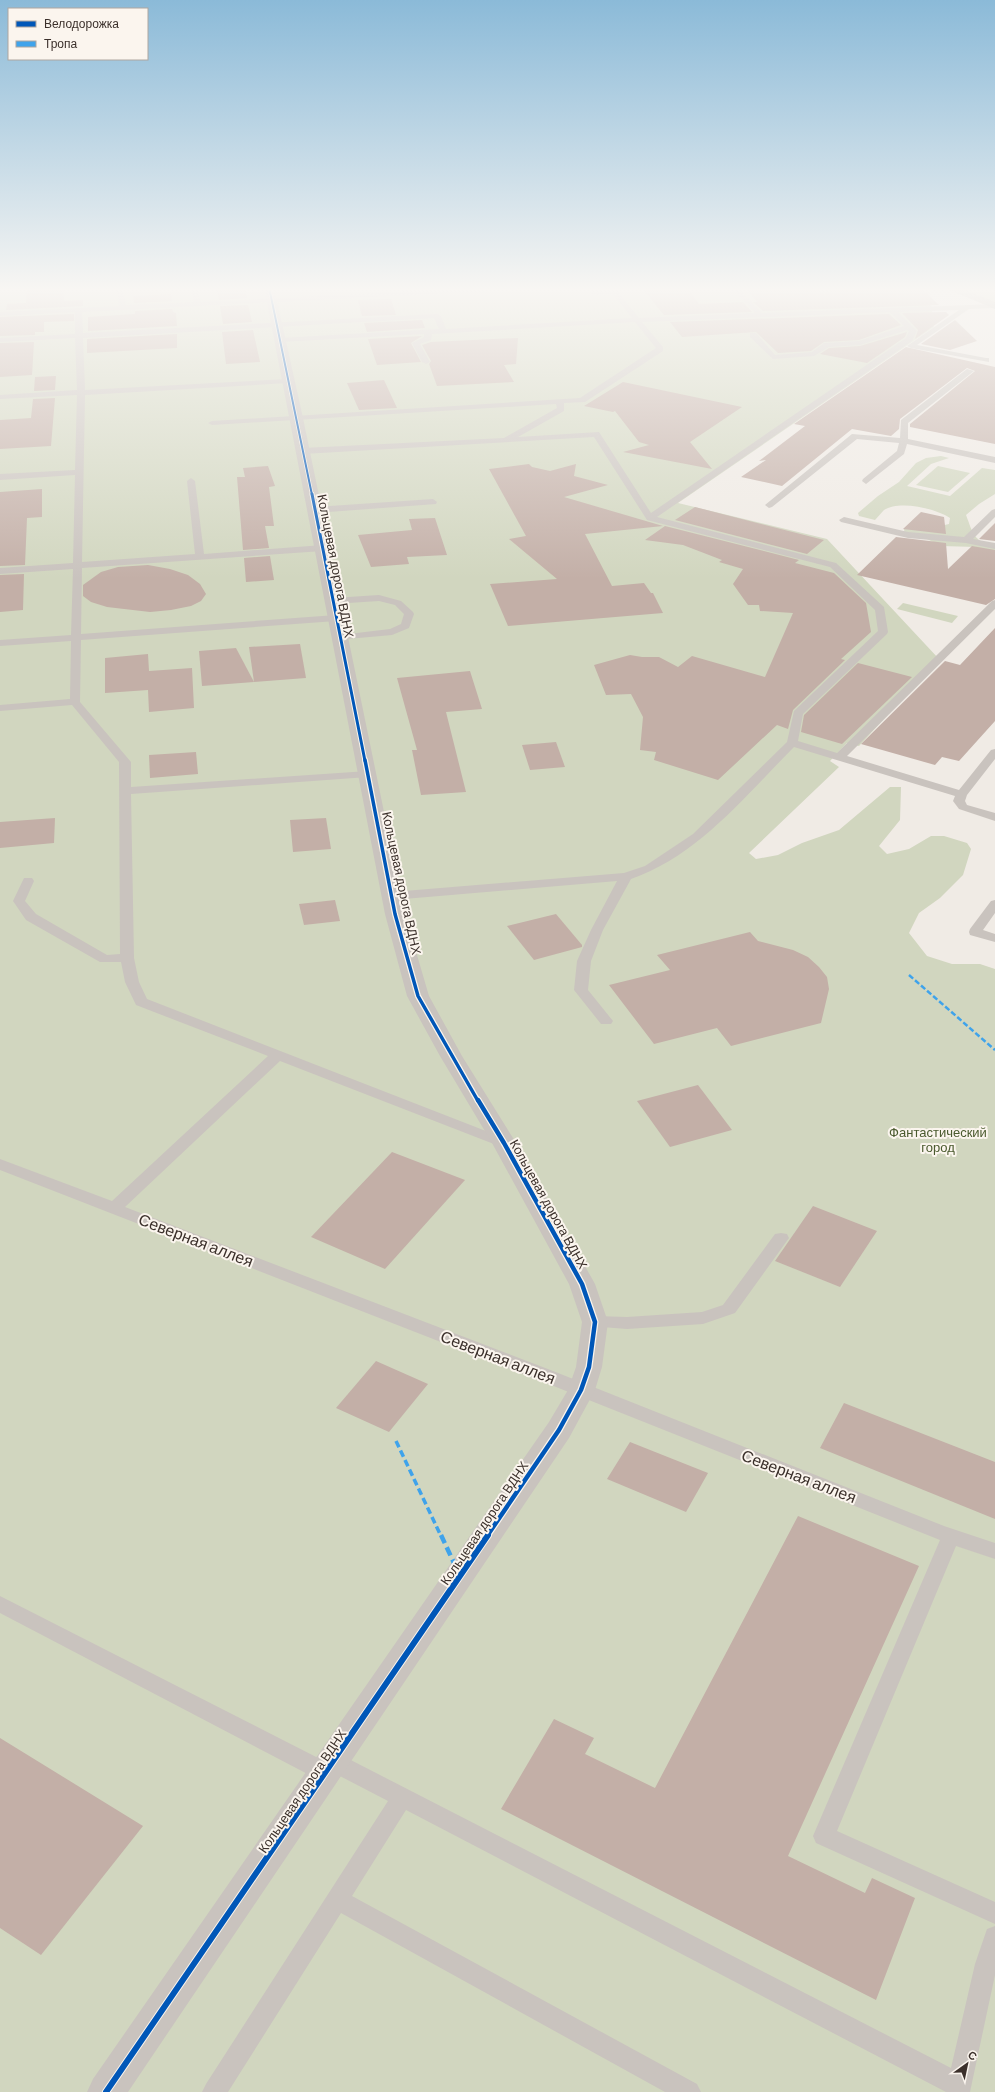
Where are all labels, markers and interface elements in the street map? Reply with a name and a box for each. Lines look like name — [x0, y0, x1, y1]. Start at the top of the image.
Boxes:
legend — [8, 8, 148, 60]
text: Велодорожка — [44, 16, 119, 31]
text: Тропа — [44, 36, 78, 51]
street label: Кольцевая дорога ВДНХ — [314, 493, 358, 639]
street label: Кольцевая дорога ВДНХ — [379, 810, 425, 956]
park label: Фантастический город — [889, 1124, 987, 1155]
street label: Кольцевая дорога ВДНХ — [507, 1136, 592, 1272]
street label: Северная аллея — [136, 1209, 256, 1270]
street label: Северная аллея — [438, 1326, 558, 1387]
street label: Северная аллея — [739, 1445, 859, 1506]
street label: Кольцевая дорога ВДНХ — [437, 1458, 532, 1588]
street label: Кольцевая дорога ВДНХ — [255, 1726, 350, 1856]
north arrow — [947, 2044, 987, 2084]
text: С — [966, 2048, 980, 2063]

